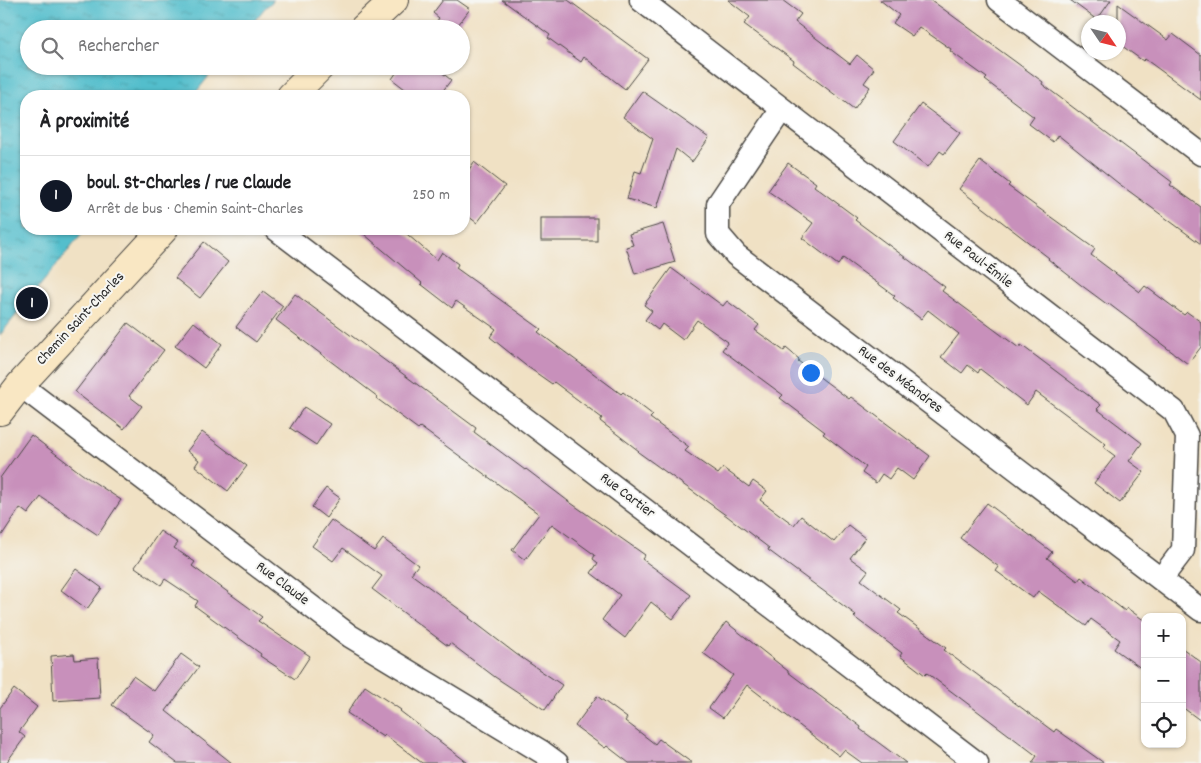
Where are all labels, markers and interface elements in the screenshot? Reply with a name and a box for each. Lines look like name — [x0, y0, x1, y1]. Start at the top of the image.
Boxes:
north arrow — [1081, 15, 1126, 60]
search box — [20, 20, 470, 75]
icon: search — [38, 34, 66, 62]
text: Rechercher — [78, 34, 159, 61]
text: À proximité — [40, 108, 129, 138]
text: boul. St-Charles / rue Claude — [87, 171, 291, 198]
text: 1 — [54, 184, 58, 207]
text: 250 m — [412, 184, 450, 207]
text: Arrêt de bus · Chemin Saint-Charles — [87, 198, 304, 221]
street label: Rue Paul-Émile — [939, 226, 1018, 294]
street label: Chemin Saint-Charles — [31, 267, 131, 371]
pin: 1 — [16, 284, 48, 322]
street label: Rue des Méandres — [853, 341, 947, 419]
your location — [798, 360, 824, 386]
street label: Rue Cartier — [595, 468, 660, 524]
street label: Rue Claude — [251, 557, 314, 612]
map controls — [1141, 613, 1186, 748]
button: + — [1141, 613, 1186, 658]
button: − — [1141, 658, 1186, 703]
button: locate — [1141, 703, 1186, 748]

